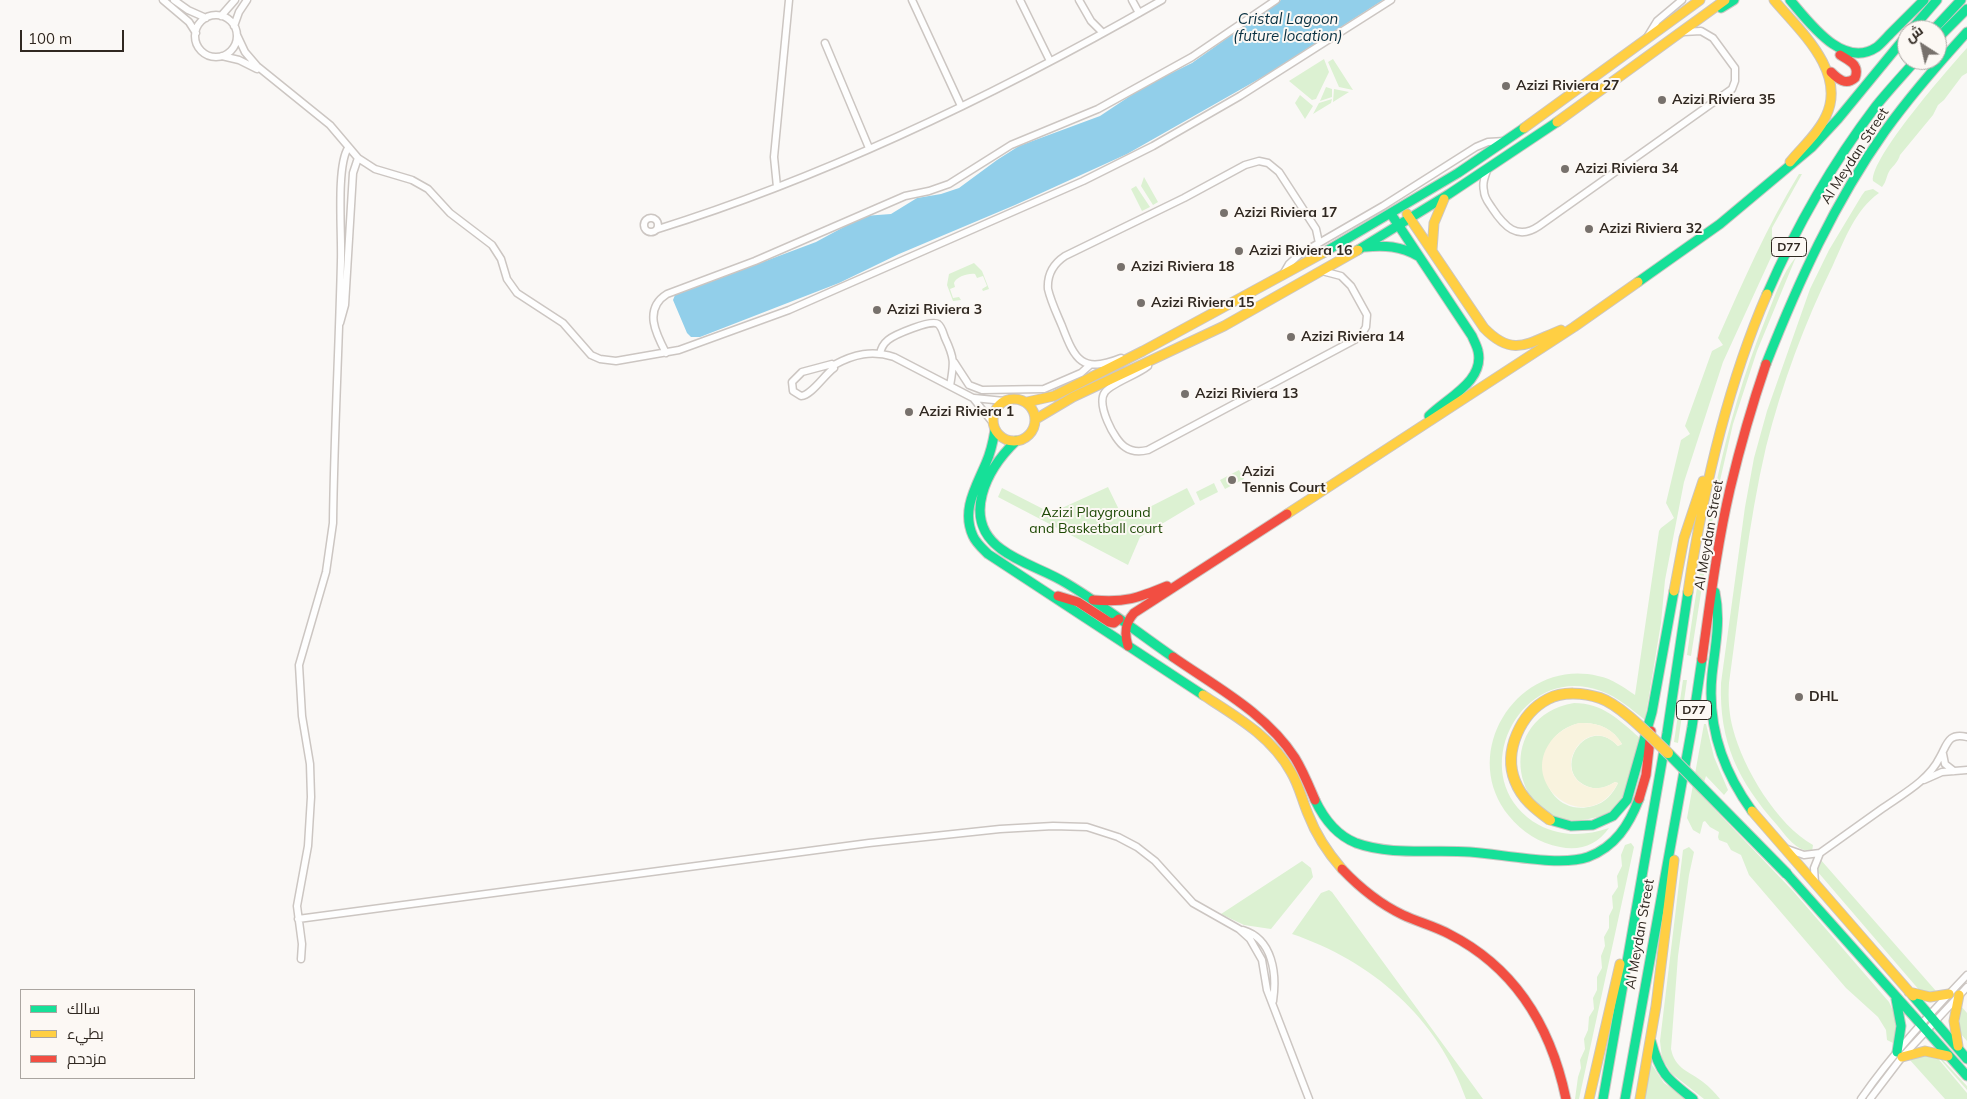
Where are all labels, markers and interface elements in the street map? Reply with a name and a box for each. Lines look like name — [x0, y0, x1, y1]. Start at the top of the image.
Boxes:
water label: Cristal Lagoon (future location) — [1233, 10, 1343, 45]
scale bar — [22, 20, 126, 52]
north arrow — [1897, 20, 1947, 70]
text: ش — [1901, 21, 1926, 46]
text: 100 m — [28, 29, 72, 48]
place label: Azizi Riviera 27 — [1516, 78, 1620, 94]
marker: Azizi Riviera 27 — [1500, 80, 1512, 92]
place label: Azizi Riviera 35 — [1672, 92, 1776, 108]
marker: Azizi Riviera 35 — [1656, 94, 1668, 106]
street label: Al Meydan Street — [1818, 105, 1892, 207]
place label: Azizi Riviera 34 — [1575, 161, 1679, 177]
marker: Azizi Riviera 34 — [1559, 163, 1571, 175]
place label: Azizi Riviera 17 — [1234, 205, 1338, 221]
marker: Azizi Riviera 17 — [1218, 207, 1230, 219]
place label: Azizi Riviera 32 — [1599, 221, 1703, 237]
marker: Azizi Riviera 32 — [1583, 223, 1595, 235]
road number: D77 — [1772, 238, 1806, 256]
place label: Azizi Riviera 16 — [1249, 243, 1353, 259]
marker: Azizi Riviera 16 — [1233, 245, 1245, 257]
place label: Azizi Riviera 18 — [1131, 259, 1235, 275]
marker: Azizi Riviera 18 — [1115, 261, 1127, 273]
place label: Azizi Riviera 15 — [1151, 295, 1255, 311]
marker: Azizi Riviera 15 — [1135, 297, 1147, 309]
place label: Azizi Riviera 3 — [887, 302, 982, 318]
marker: Azizi Riviera 3 — [871, 304, 883, 316]
place label: Azizi Riviera 14 — [1301, 329, 1405, 345]
marker: Azizi Riviera 14 — [1285, 331, 1297, 343]
place label: Azizi Riviera 13 — [1195, 386, 1299, 402]
marker: Azizi Riviera 13 — [1179, 388, 1191, 400]
place label: Azizi Riviera 1 — [919, 404, 1014, 420]
marker: Azizi Riviera 1 — [903, 406, 915, 418]
place label: Azizi Tennis Court — [1242, 464, 1326, 497]
marker: Azizi Tennis Court — [1226, 474, 1238, 486]
street label: Al Meydan Street — [1691, 479, 1727, 591]
park label: Azizi Playground and Basketball court — [1029, 505, 1163, 538]
place label: DHL — [1809, 689, 1838, 705]
marker: DHL — [1793, 691, 1805, 703]
road number: D77 — [1676, 700, 1712, 720]
street label: Al Meydan Street — [1622, 878, 1658, 990]
legend — [20, 989, 195, 1079]
text: سالك — [67, 999, 100, 1018]
text: بطيء — [67, 1024, 104, 1043]
text: مزدحم — [67, 1049, 107, 1068]

